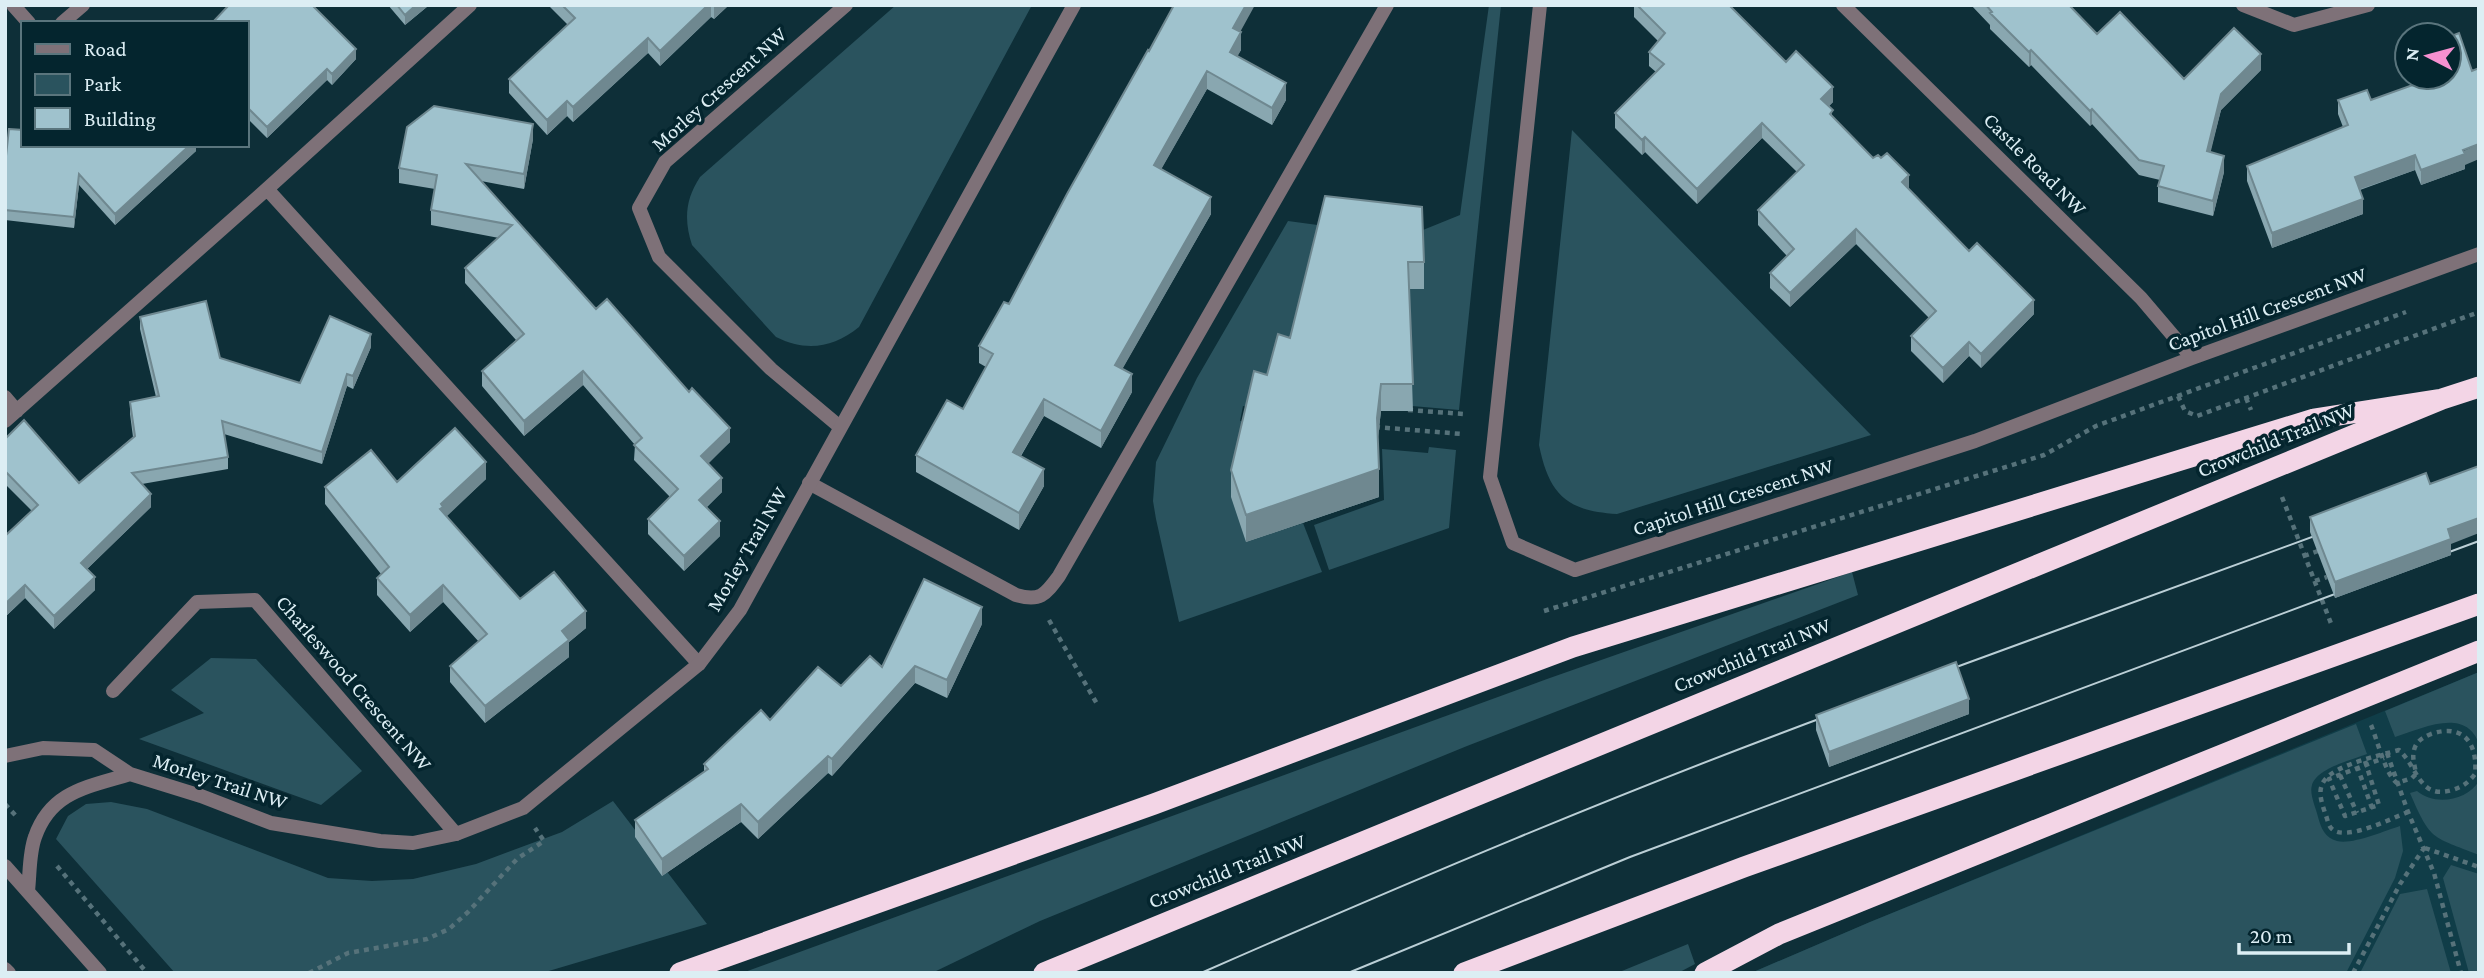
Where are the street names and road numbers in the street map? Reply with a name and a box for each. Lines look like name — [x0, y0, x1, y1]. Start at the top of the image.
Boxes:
street label: Morley Crescent NW — [647, 22, 792, 156]
street label: Castle Road NW — [1979, 108, 2092, 221]
street label: Capitol Hill Crescent NW — [2164, 262, 2370, 356]
street label: Crowchild Trail NW — [2194, 397, 2359, 482]
street label: Capitol Hill Crescent NW — [1630, 453, 1837, 541]
street label: Morley Trail NW — [702, 482, 793, 616]
street label: Charleswood Crescent NW — [271, 590, 437, 776]
street label: Crowchild Trail NW — [1670, 612, 1835, 697]
street label: Morley Trail NW — [150, 748, 291, 814]
street label: Crowchild Trail NW — [1145, 828, 1310, 913]

